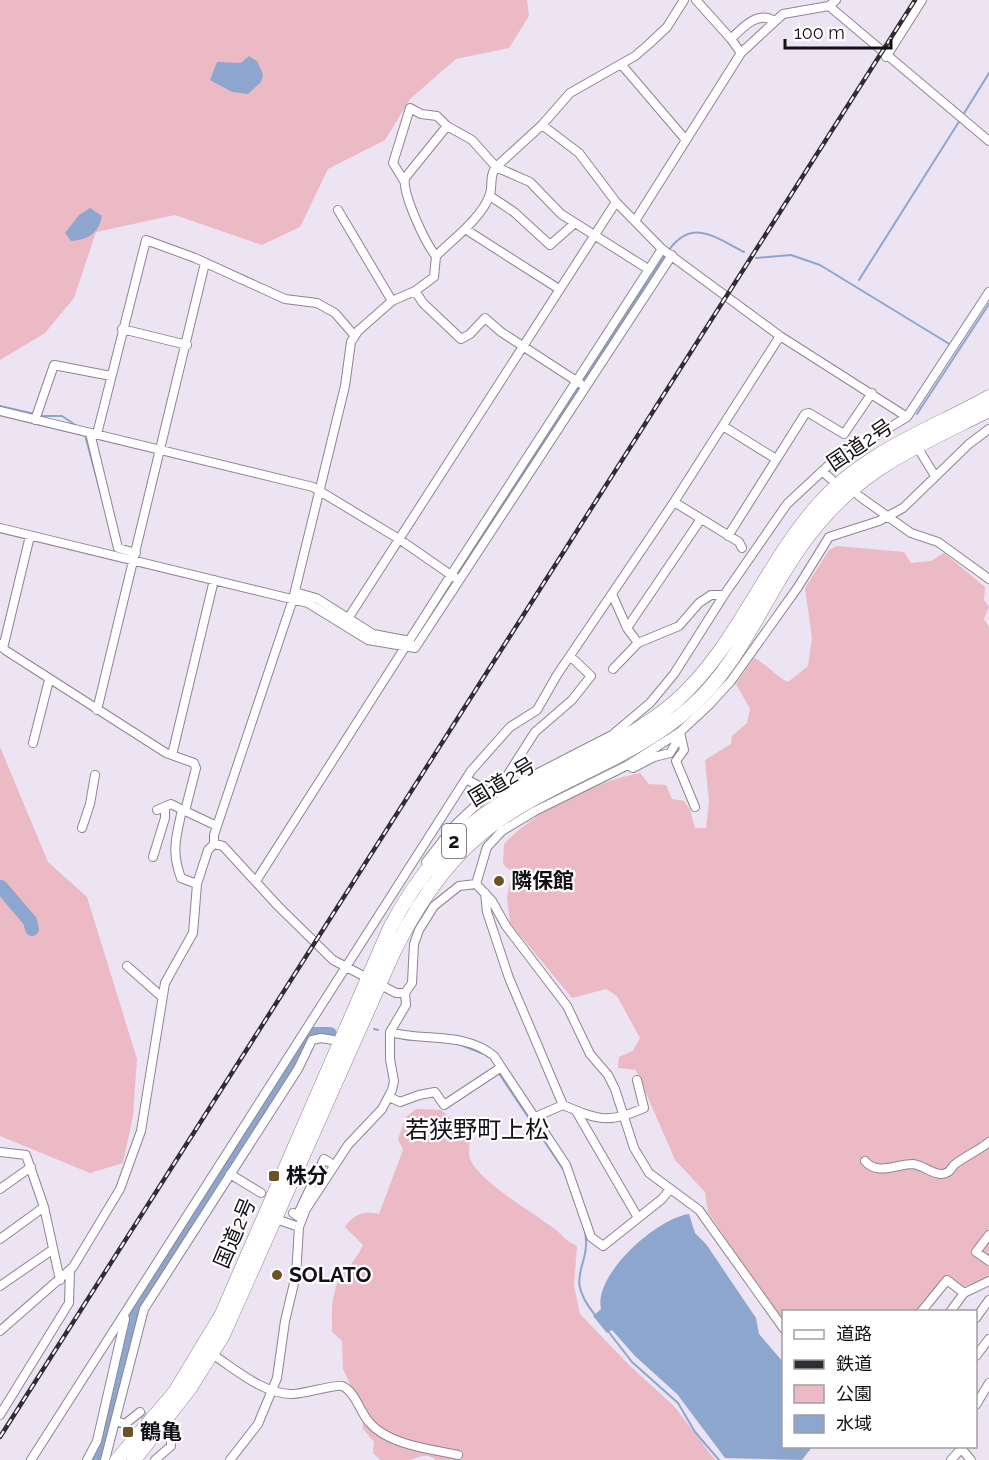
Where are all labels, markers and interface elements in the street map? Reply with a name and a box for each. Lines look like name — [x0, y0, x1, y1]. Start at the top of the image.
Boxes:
scale bar — [785, 12, 892, 50]
text: 100 m — [794, 22, 845, 43]
street label: 国道2号 — [822, 414, 897, 476]
street label: 国道2号 — [464, 752, 540, 811]
road number: 2 — [442, 824, 466, 858]
place label: 隣保館 — [511, 868, 574, 893]
marker: 隣保館 — [492, 874, 506, 888]
district label: 若狭野町上松 — [405, 1115, 549, 1144]
place label: 株分 — [286, 1163, 328, 1188]
marker: 株分 — [267, 1169, 281, 1183]
street label: 国道2号 — [209, 1194, 260, 1272]
place label: SOLATO — [289, 1262, 371, 1287]
marker: SOLATO — [270, 1268, 284, 1282]
legend — [782, 1310, 977, 1448]
text: 道路 — [836, 1323, 872, 1344]
text: 鉄道 — [836, 1353, 872, 1374]
text: 公園 — [836, 1383, 872, 1404]
text: 水域 — [836, 1413, 872, 1434]
place label: 鶴亀 — [140, 1419, 182, 1444]
marker: 鶴亀 — [121, 1425, 135, 1439]

